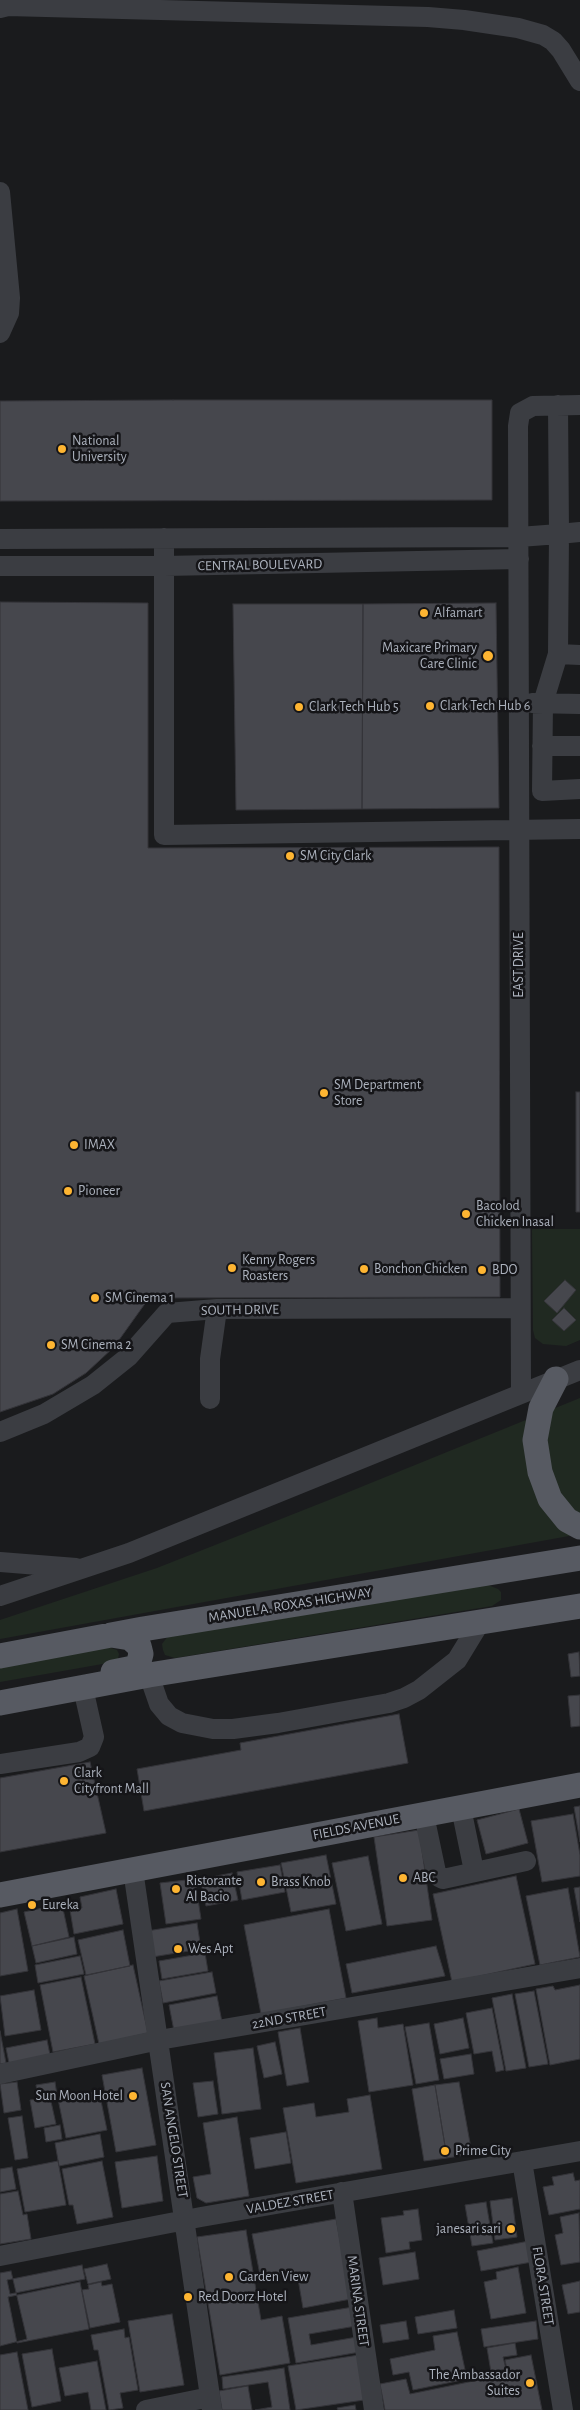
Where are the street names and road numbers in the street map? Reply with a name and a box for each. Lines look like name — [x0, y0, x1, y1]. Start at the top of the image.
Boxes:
street label: CENTRAL BOULEVARD — [198, 556, 322, 574]
street label: EAST DRIVE — [511, 932, 527, 998]
street label: SOUTH DRIVE — [201, 1301, 279, 1319]
street label: MANUEL A. ROXAS HIGHWAY — [207, 1584, 373, 1626]
street label: FIELDS AVENUE — [311, 1810, 401, 1844]
street label: 22ND STREET — [251, 2003, 327, 2033]
street label: SAN ANGELO STREET — [157, 2081, 191, 2199]
street label: VALDEZ STREET — [245, 2186, 335, 2218]
street label: FLORA STREET — [528, 2245, 558, 2327]
street label: MARINA STREET — [343, 2254, 373, 2348]

